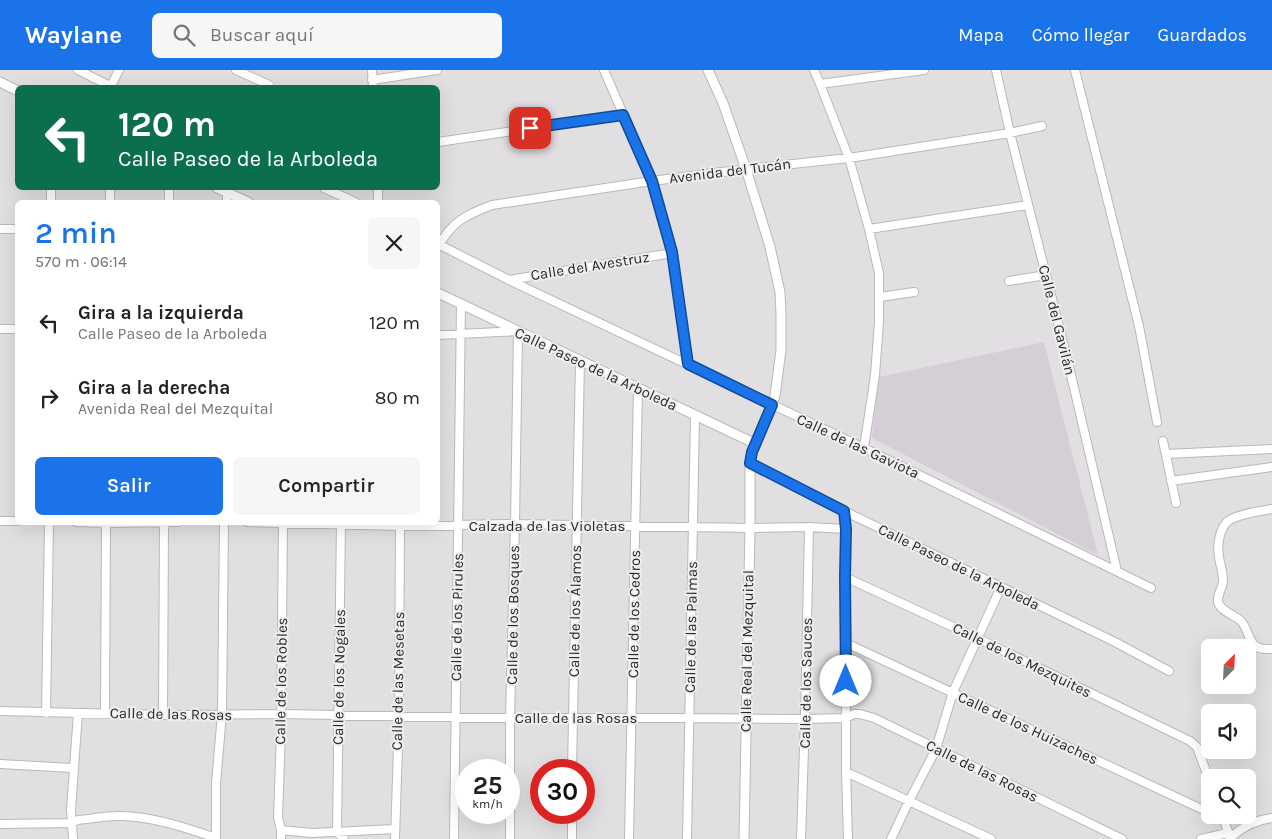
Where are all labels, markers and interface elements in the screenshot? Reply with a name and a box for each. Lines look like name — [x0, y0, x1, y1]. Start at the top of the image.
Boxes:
search box — [152, 13, 502, 58]
text: Waylane — [25, 21, 122, 49]
icon: search — [170, 21, 198, 49]
text: Buscar aquí — [210, 24, 314, 46]
text: Mapa — [958, 24, 1004, 46]
text: Cómo llegar — [1032, 24, 1130, 46]
text: Guardados — [1158, 24, 1247, 46]
text: 120 m — [118, 104, 216, 145]
icon: left — [35, 105, 100, 170]
pin — [509, 107, 551, 149]
icon: arrive — [516, 114, 544, 142]
text: Calle Paseo de la Arboleda — [118, 146, 378, 172]
street label: Avenida del Tucán — [668, 155, 792, 187]
text: 2 min — [35, 215, 117, 251]
button: close — [368, 217, 420, 269]
street label: Calle del Avestruz — [529, 248, 651, 284]
text: 570 m · 06:14 — [35, 252, 127, 271]
street label: Calle del Gavilán — [1035, 263, 1079, 377]
text: Gira a la izquierda — [78, 302, 244, 324]
icon: left — [35, 309, 63, 337]
text: 120 m — [369, 312, 420, 334]
street label: Calle Paseo de la Arboleda — [512, 323, 680, 415]
text: Calle Paseo de la Arboleda — [78, 324, 267, 343]
text: Gira a la derecha — [78, 377, 230, 399]
icon: right — [35, 384, 63, 412]
text: 80 m — [375, 387, 420, 409]
text: Avenida Real del Mezquital — [78, 399, 273, 418]
street label: Calle de las Gaviota — [794, 410, 922, 482]
button: Salir — [35, 457, 223, 515]
button: Compartir — [233, 457, 420, 515]
street label: Calzada de las Violetas — [469, 517, 625, 535]
street label: Calle Paseo de la Arboleda — [875, 520, 1043, 614]
street label: Calle de los Bosques — [503, 545, 523, 685]
street label: Calle de los Álamos — [565, 545, 585, 677]
street label: Calle de los Cedros — [624, 550, 644, 678]
street label: Calle de los Pirules — [447, 553, 467, 681]
street label: Calle de las Palmas — [681, 561, 701, 693]
street label: Calle Real del Mezquital — [737, 570, 757, 732]
street label: Calle de los Nogales — [329, 609, 349, 745]
street label: Calle de las Mesetas — [388, 611, 408, 751]
street label: Calle de los Robles — [271, 617, 291, 745]
street label: Calle de los Sauces — [796, 617, 816, 749]
street label: Calle de los Mezquites — [950, 619, 1094, 701]
north arrow — [1201, 639, 1256, 694]
map controls — [1201, 639, 1256, 824]
position arrow — [819, 654, 871, 706]
street label: Calle de los Huizaches — [955, 688, 1101, 768]
street label: Calle de las Rosas — [110, 704, 232, 724]
button: sound — [1201, 704, 1256, 759]
street label: Calle de las Rosas — [515, 709, 637, 727]
street label: Calle de las Rosas — [923, 736, 1041, 806]
speed limit sign: 30 — [530, 759, 595, 824]
button: search — [1201, 769, 1256, 824]
text: 25 — [473, 771, 502, 800]
text: km/h — [472, 797, 503, 811]

